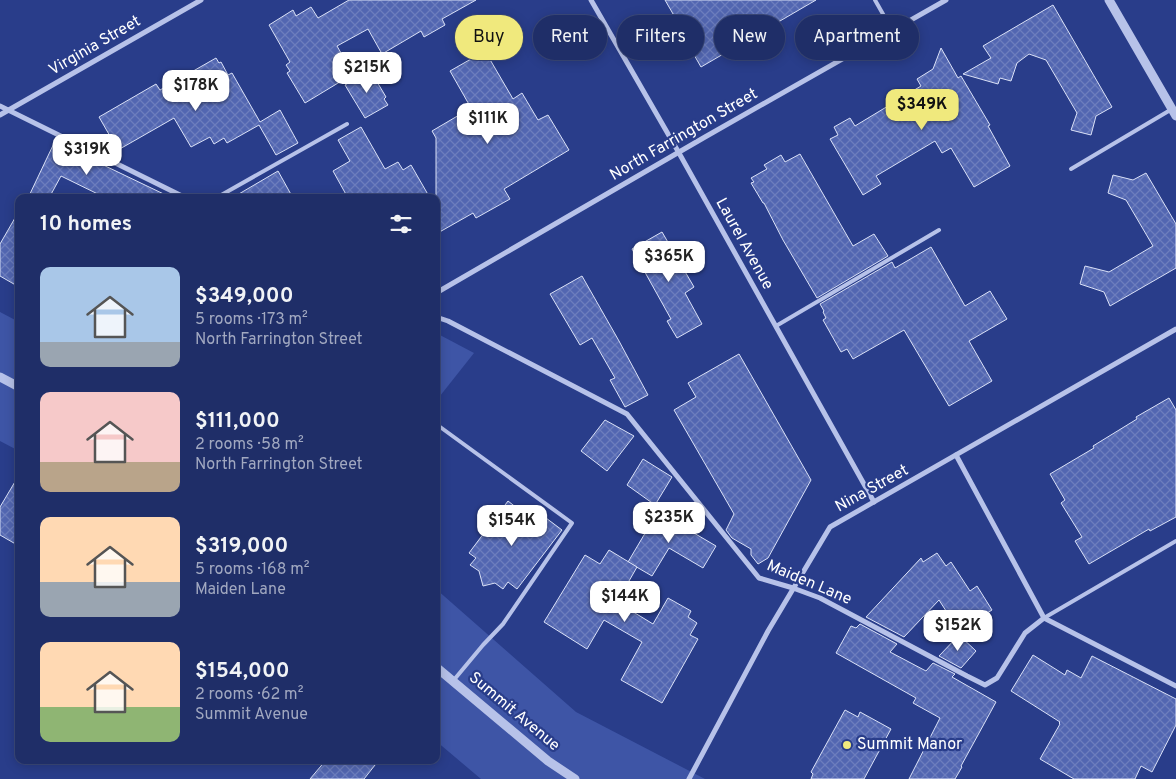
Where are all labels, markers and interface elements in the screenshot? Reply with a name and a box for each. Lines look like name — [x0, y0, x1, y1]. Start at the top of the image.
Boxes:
street label: Virginia Street — [46, 12, 144, 80]
chip: Buy — [455, 15, 523, 60]
chip: Rent — [533, 15, 607, 60]
chip: Filters — [617, 15, 704, 60]
chip: New — [714, 15, 785, 60]
chip: Apartment — [795, 15, 919, 60]
pin: $215K — [332, 52, 402, 94]
text: $215K — [344, 58, 390, 78]
pin: $178K — [161, 70, 231, 112]
text: $178K — [173, 76, 219, 96]
street label: North Farrington Street — [606, 84, 762, 186]
pin: $349K — [887, 88, 957, 131]
text: $349K — [897, 95, 947, 115]
pin: $111K — [453, 102, 523, 145]
text: $111K — [468, 109, 508, 129]
pin: $319K — [52, 134, 122, 176]
text: $319K — [64, 140, 110, 160]
street label: Laurel Avenue — [711, 195, 777, 293]
icon: filters — [387, 210, 415, 238]
text: 10 homes — [40, 211, 132, 238]
pin: $365K — [634, 240, 704, 283]
text: $365K — [644, 247, 694, 267]
text: $349,000 — [195, 283, 294, 310]
icon: home — [80, 287, 140, 347]
text: 5 rooms · 173 m² — [195, 310, 308, 330]
text: North Farrington Street — [195, 330, 363, 350]
text: $111,000 — [195, 408, 280, 435]
icon: home — [80, 412, 140, 472]
text: 2 rooms · 58 m² — [195, 435, 304, 455]
text: North Farrington Street — [195, 455, 363, 475]
street label: Nina Street — [832, 461, 912, 517]
pin: $235K — [634, 502, 704, 544]
pin: $154K — [477, 504, 547, 547]
text: $235K — [644, 508, 694, 528]
text: $154K — [488, 511, 536, 531]
text: $319,000 — [195, 533, 288, 560]
icon: home — [80, 537, 140, 597]
street label: Maiden Lane — [763, 556, 855, 610]
text: 5 rooms · 168 m² — [195, 560, 310, 580]
text: Maiden Lane — [195, 580, 286, 600]
pin: $144K — [590, 580, 660, 623]
text: $144K — [601, 587, 649, 607]
pin: $152K — [923, 610, 993, 652]
text: $152K — [935, 616, 981, 636]
text: $154,000 — [195, 658, 290, 685]
icon: home — [80, 662, 140, 722]
street label: Summit Avenue — [464, 668, 564, 756]
text: 2 rooms · 62 m² — [195, 685, 303, 705]
text: Summit Avenue — [195, 705, 308, 725]
place label: Summit Manor — [857, 735, 962, 755]
marker: Summit Manor — [841, 739, 853, 751]

